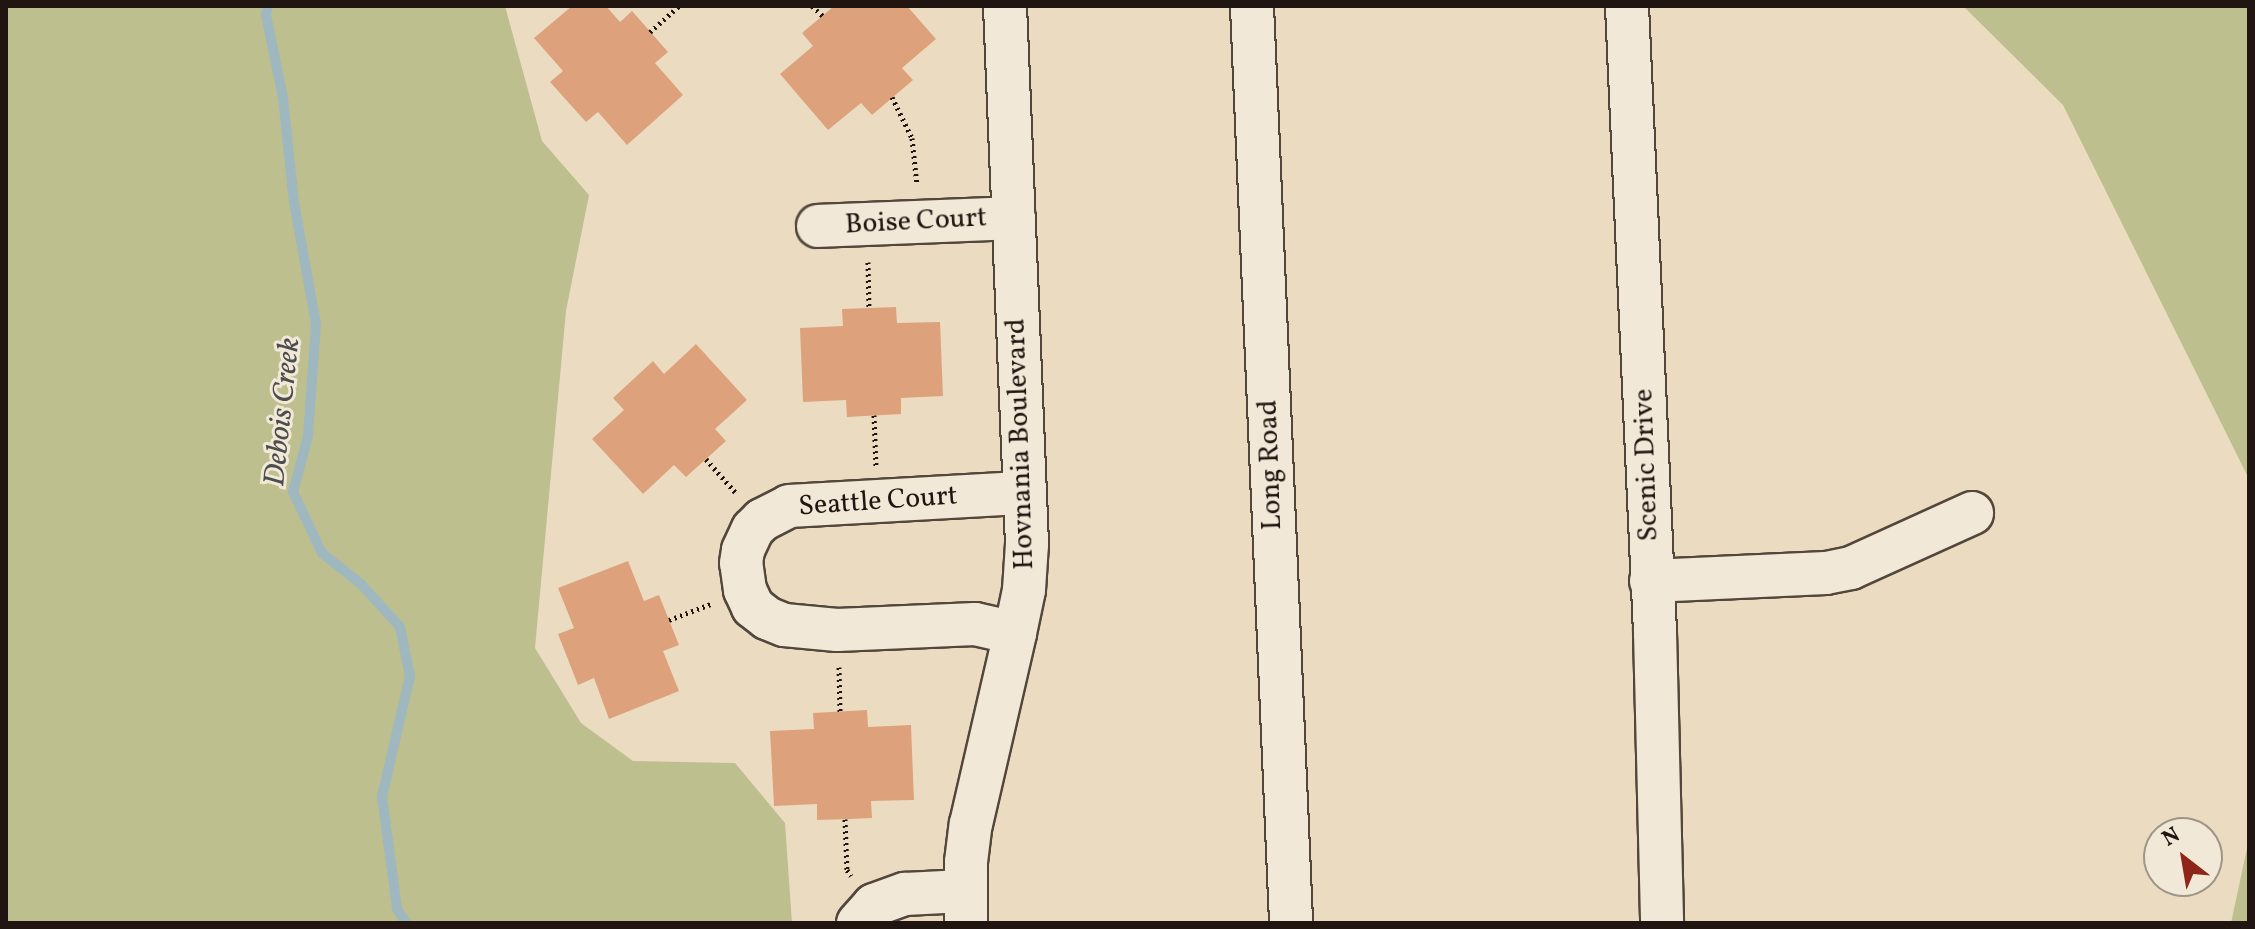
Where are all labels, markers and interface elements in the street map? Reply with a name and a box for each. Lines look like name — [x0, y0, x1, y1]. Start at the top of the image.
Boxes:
street label: Boise Court — [844, 202, 988, 242]
street label: Hovnania Boulevard — [1000, 318, 1042, 570]
water label: Debois Creek — [257, 336, 309, 488]
street label: Scenic Drive — [1628, 388, 1666, 542]
street label: Long Road — [1252, 399, 1290, 531]
street label: Seattle Court — [797, 480, 959, 524]
north arrow — [2143, 817, 2223, 897]
text: N — [2157, 820, 2186, 855]

